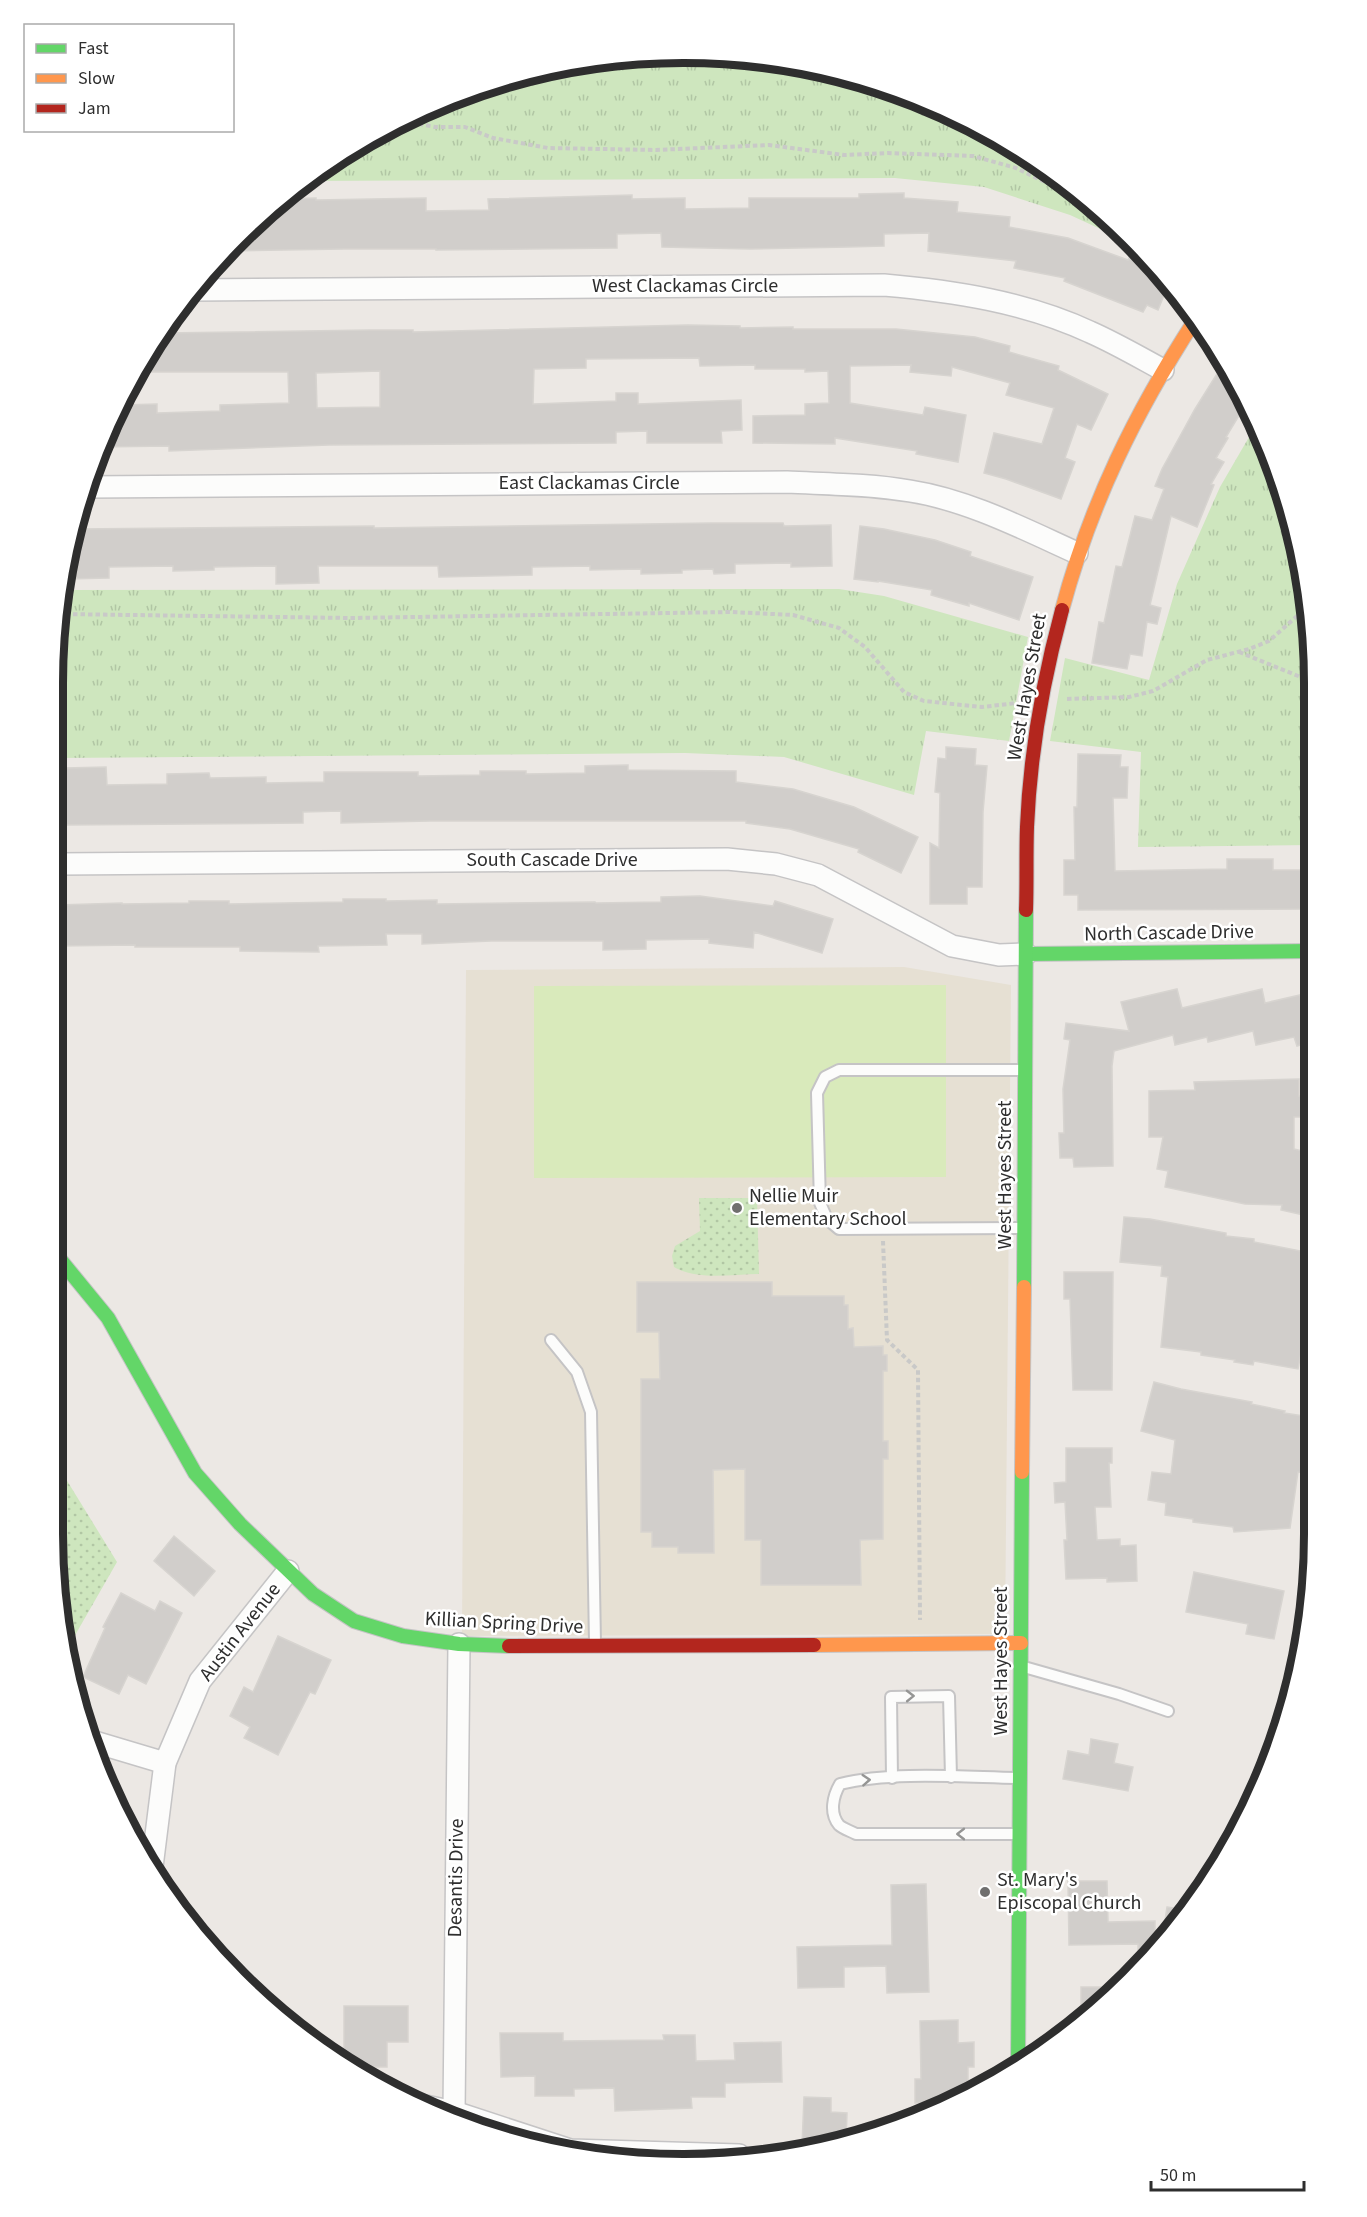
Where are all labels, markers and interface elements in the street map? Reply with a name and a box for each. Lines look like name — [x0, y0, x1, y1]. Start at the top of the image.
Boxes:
legend — [24, 24, 234, 132]
text: Fast — [78, 36, 109, 61]
text: Slow — [78, 66, 115, 91]
text: Jam — [78, 96, 111, 121]
street label: West Clackamas Circle — [592, 272, 778, 300]
street label: East Clackamas Circle — [498, 469, 680, 497]
street label: West Hayes Street — [1000, 611, 1054, 763]
street label: South Cascade Drive — [466, 846, 638, 874]
street label: North Cascade Drive — [1084, 918, 1254, 948]
street label: West Hayes Street — [991, 1100, 1019, 1250]
place label: Nellie Muir Elementary School — [749, 1182, 907, 1233]
marker: Nellie Muir Elementary School — [730, 1201, 744, 1215]
street label: Austin Avenue — [193, 1577, 287, 1687]
street label: West Hayes Street — [987, 1586, 1015, 1736]
street label: Killian Spring Drive — [424, 1605, 584, 1641]
one-way arrow — [906, 1690, 915, 1703]
one-way arrow — [861, 1773, 870, 1786]
street label: Desantis Drive — [441, 1818, 471, 1938]
one-way arrow — [957, 1828, 966, 1840]
place label: St. Mary's Episcopal Church — [997, 1866, 1141, 1917]
marker: St. Mary's Episcopal Church — [978, 1885, 992, 1899]
scale bar — [1151, 2154, 1304, 2192]
text: 50 m — [1160, 2163, 1196, 2188]

